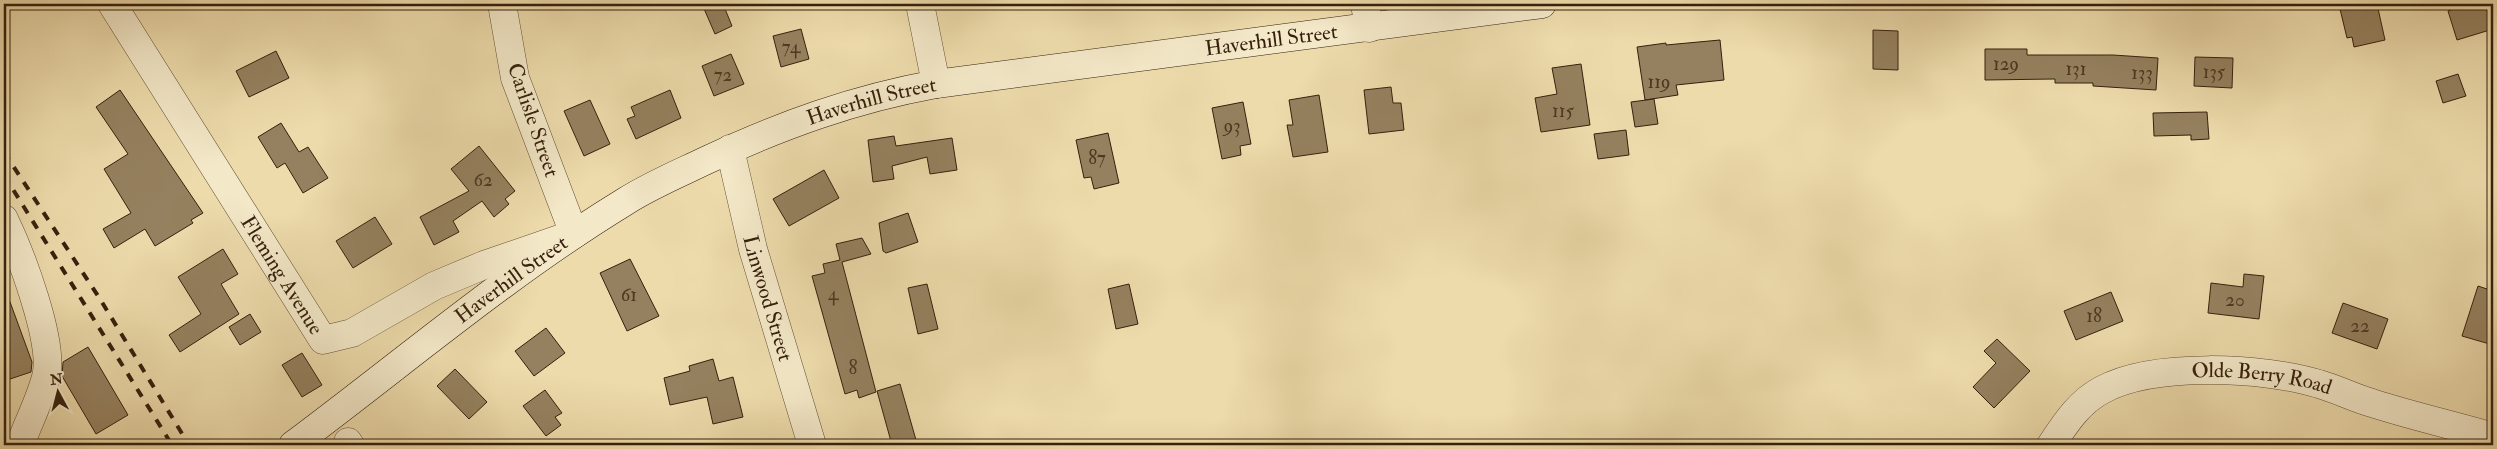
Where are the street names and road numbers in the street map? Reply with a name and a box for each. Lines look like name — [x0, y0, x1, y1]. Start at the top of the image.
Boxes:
street label: Haverhill Street — [1203, 18, 1339, 62]
street label: Carlisle Street — [501, 59, 565, 181]
street label: Haverhill Street — [803, 71, 939, 131]
street label: Fleming Avenue — [235, 210, 330, 340]
street label: Haverhill Street — [449, 229, 573, 329]
street label: Linwood Street — [737, 233, 800, 364]
street label: Olde Berry Road — [2191, 357, 2336, 401]

